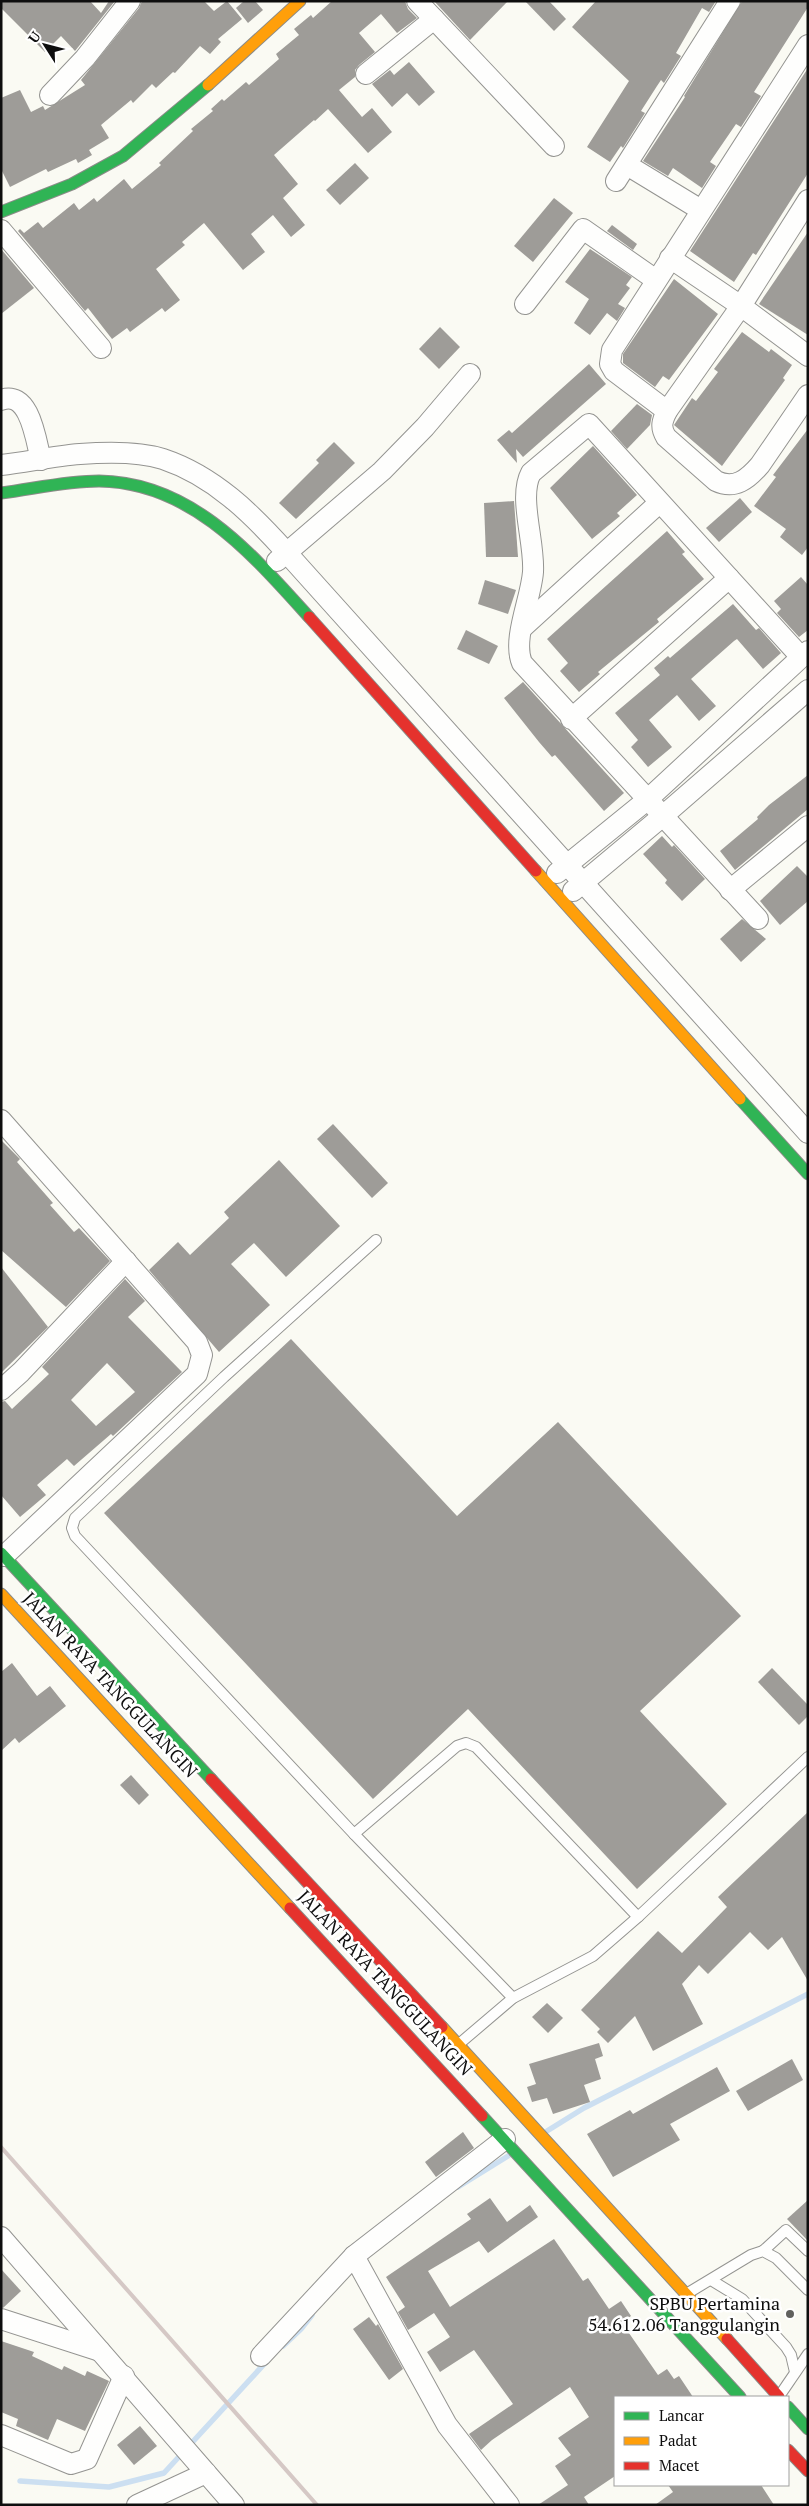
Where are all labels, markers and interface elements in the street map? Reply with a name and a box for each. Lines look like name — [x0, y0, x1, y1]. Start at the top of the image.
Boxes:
north arrow — [20, 20, 70, 70]
text: U — [23, 27, 45, 47]
street label: JALAN RAYA TANGGULANGIN — [18, 1586, 203, 1782]
street label: JALAN RAYA TANGGULANGIN — [293, 1884, 478, 2080]
place label: SPBU Pertamina 54.612.06 Tanggulangin — [588, 2291, 780, 2336]
marker: SPBU Pertamina 54.612.06 Tanggulangin — [784, 2308, 796, 2320]
legend — [614, 2396, 789, 2486]
text: Lancar — [659, 2405, 704, 2425]
text: Padat — [659, 2430, 697, 2450]
text: Macet — [659, 2455, 700, 2475]

